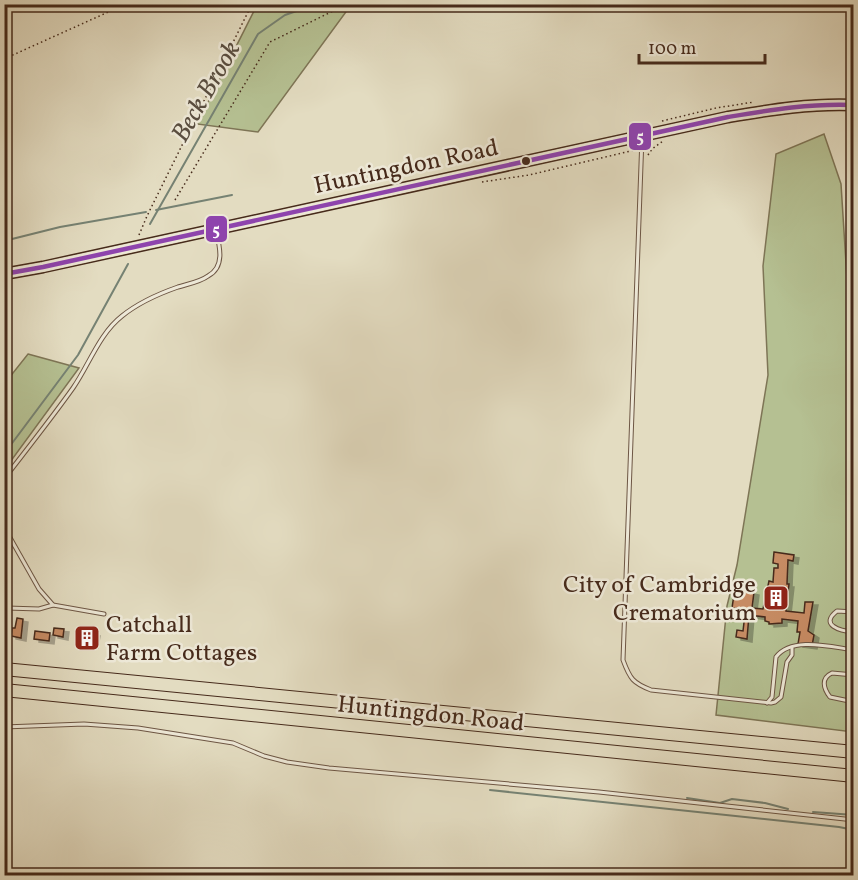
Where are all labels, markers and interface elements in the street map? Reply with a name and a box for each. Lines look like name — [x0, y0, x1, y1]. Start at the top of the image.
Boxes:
scale bar — [639, 27, 765, 65]
water label: Beck Brook — [163, 35, 250, 149]
text: 100 m — [648, 37, 697, 62]
line badge: 5 — [628, 122, 652, 151]
text: 5 — [636, 127, 644, 149]
street label: Huntingdon Road — [311, 132, 502, 204]
unlabelled marker — [520, 155, 532, 167]
line badge: 5 — [205, 215, 228, 243]
text: 5 — [212, 220, 220, 242]
place label: City of Cambridge Crematorium — [563, 569, 756, 631]
building icon: City of Cambridge Crematorium — [761, 583, 791, 613]
place label: Catchall Farm Cottages — [106, 609, 257, 671]
building icon: Catchall Farm Cottages — [72, 623, 102, 653]
street label: Huntingdon Road — [336, 688, 526, 742]

